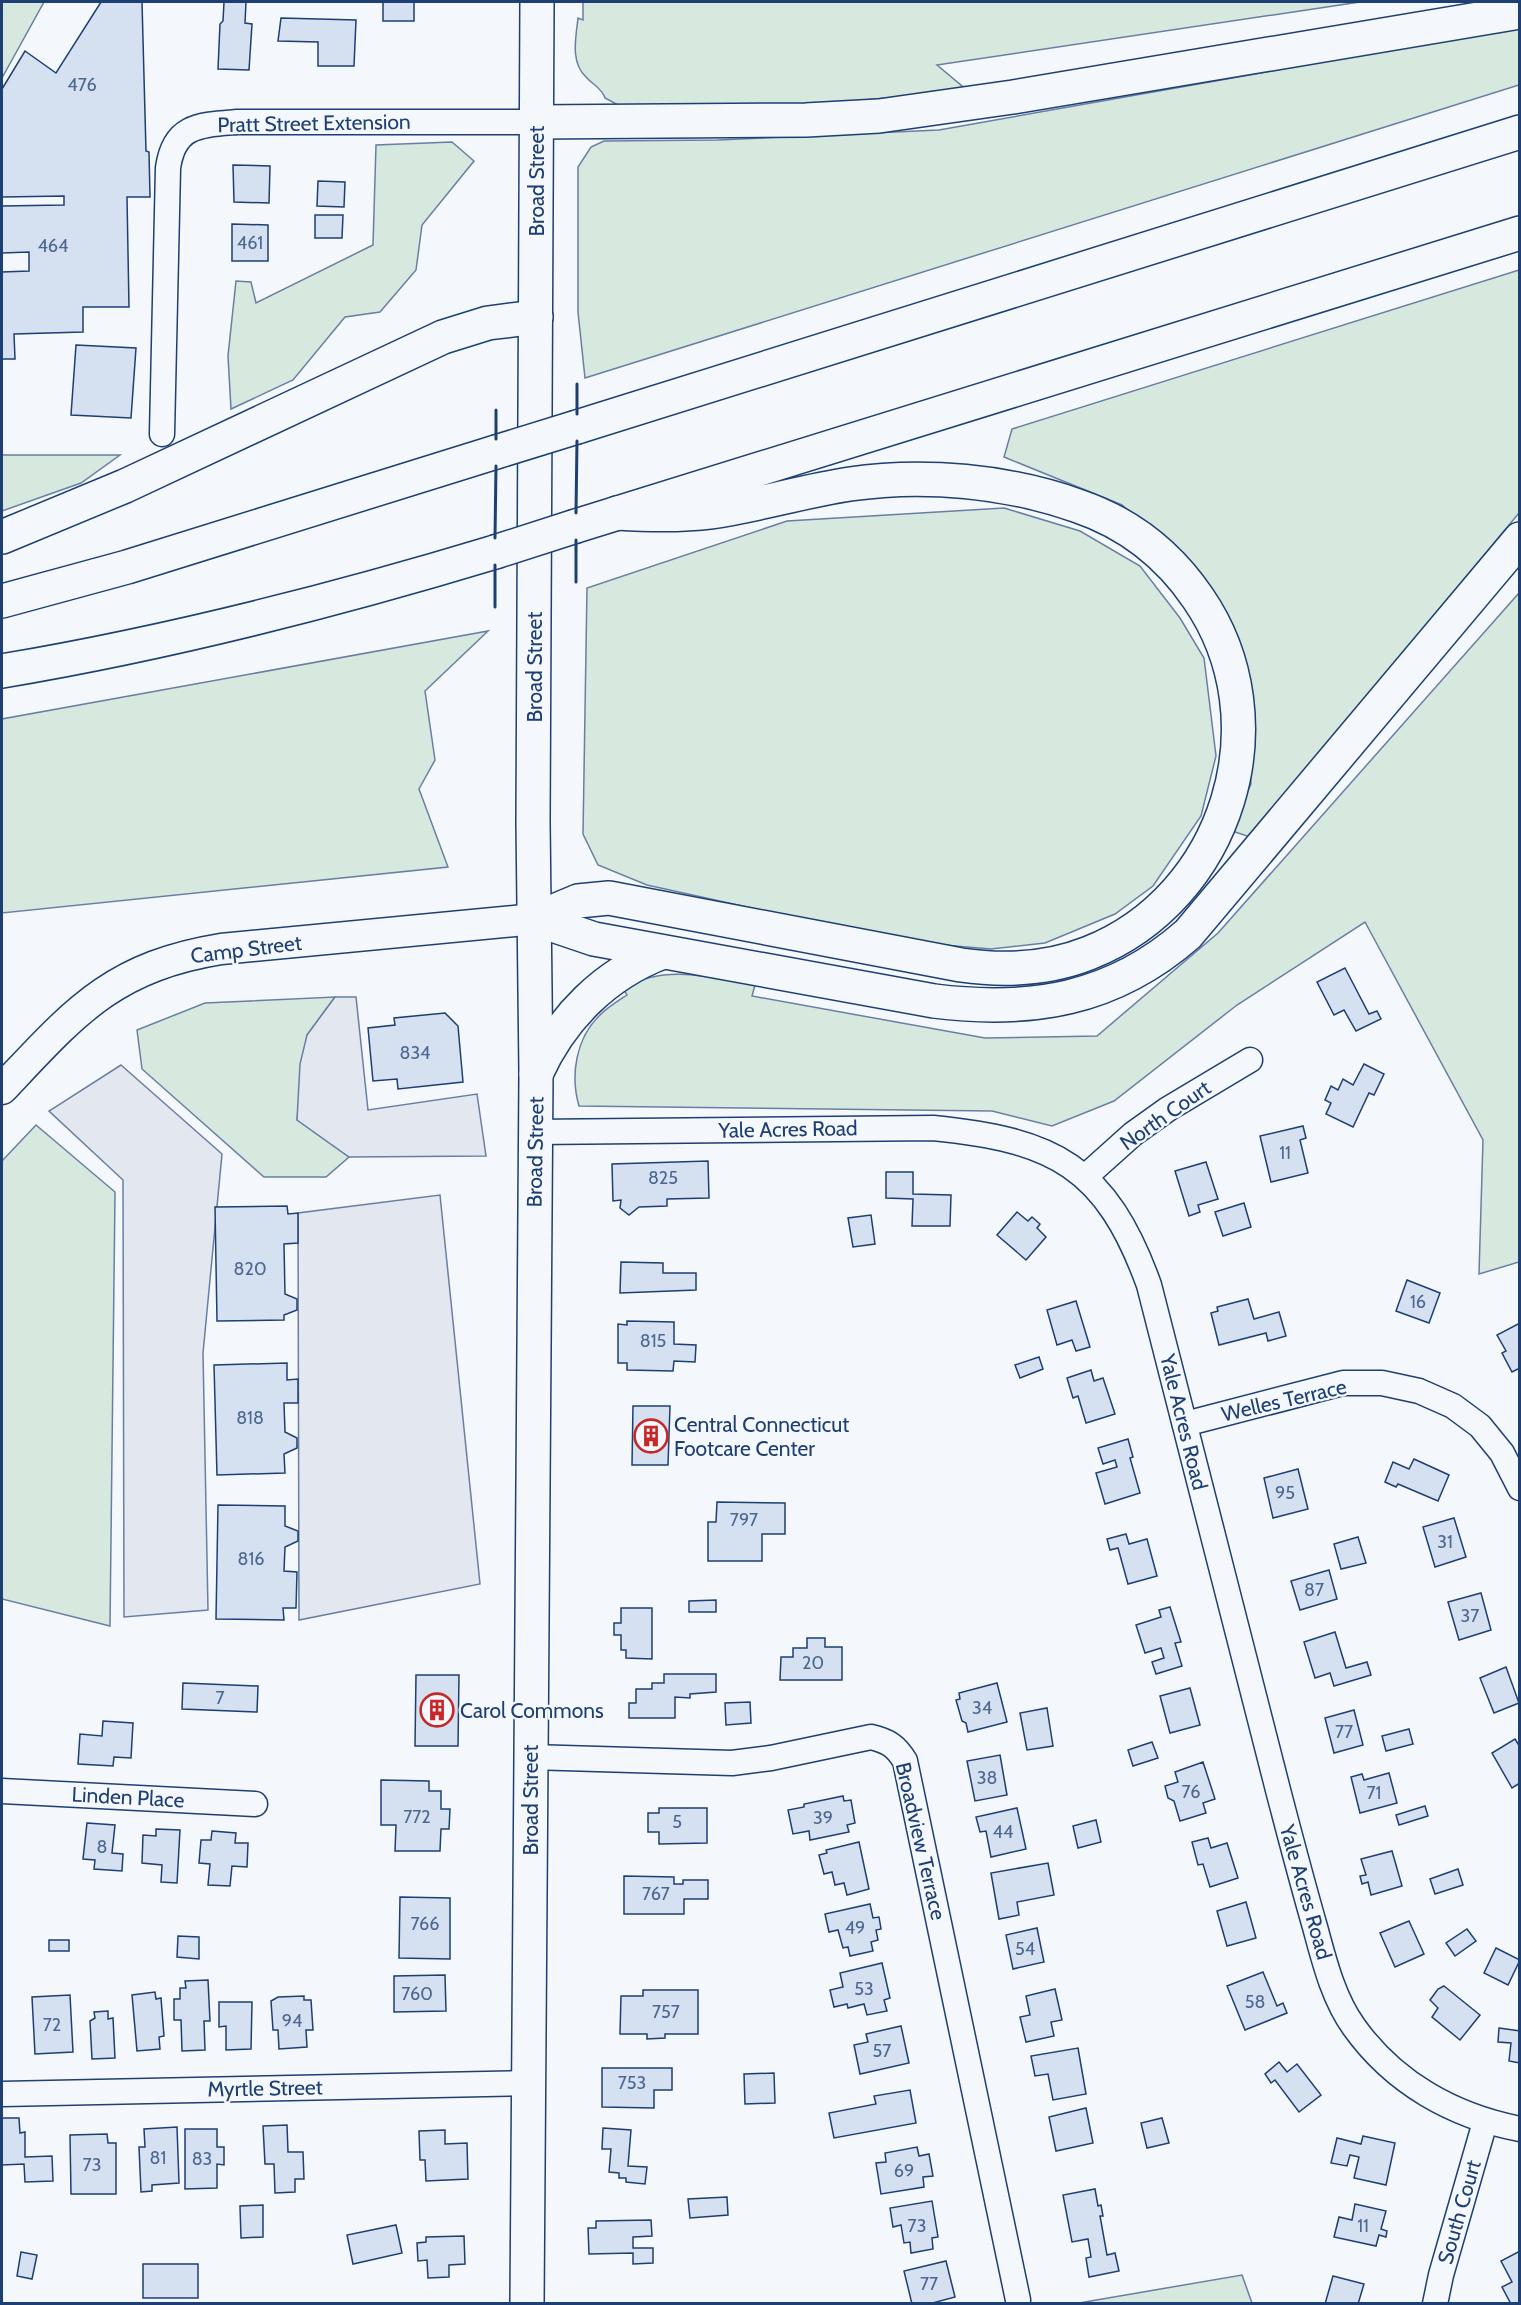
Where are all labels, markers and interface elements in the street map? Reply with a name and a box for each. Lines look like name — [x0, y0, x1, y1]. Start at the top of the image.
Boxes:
house number: 476 — [67, 74, 97, 96]
street label: Pratt Street Extension — [217, 109, 411, 137]
street label: Broad Street — [524, 126, 549, 236]
house number: 461 — [237, 232, 263, 254]
house number: 464 — [37, 235, 69, 257]
street label: Broad Street — [522, 612, 547, 722]
street label: Camp Street — [189, 930, 303, 968]
house number: 834 — [399, 1042, 431, 1064]
street label: North Court — [1115, 1075, 1215, 1155]
street label: Broad Street — [522, 1096, 548, 1208]
street label: Yale Acres Road — [717, 1115, 858, 1143]
house number: 11 — [1279, 1142, 1291, 1164]
house number: 825 — [648, 1167, 678, 1189]
house number: 820 — [234, 1258, 266, 1280]
house number: 16 — [1410, 1291, 1426, 1313]
house number: 815 — [640, 1330, 666, 1352]
street label: Yale Acres Road — [1155, 1350, 1213, 1493]
street label: Welles Terrace — [1219, 1373, 1349, 1427]
house number: 818 — [236, 1407, 264, 1429]
place label: Central Connecticut Footcare Center — [674, 1412, 849, 1461]
building icon: Central Connecticut Footcare Center — [633, 1418, 669, 1454]
house number: 95 — [1275, 1482, 1295, 1504]
house number: 797 — [730, 1509, 758, 1531]
house number: 31 — [1437, 1531, 1453, 1553]
house number: 816 — [237, 1548, 265, 1570]
house number: 87 — [1304, 1579, 1324, 1601]
house number: 37 — [1461, 1605, 1479, 1627]
house number: 20 — [802, 1652, 824, 1674]
house number: 7 — [215, 1687, 225, 1709]
building icon: Carol Commons — [419, 1692, 455, 1728]
house number: 34 — [972, 1697, 992, 1719]
place label: Carol Commons — [460, 1698, 604, 1723]
house number: 77 — [1335, 1721, 1353, 1743]
street label: Broad Street — [518, 1745, 543, 1855]
street label: Broadview Terrace — [891, 1760, 951, 1923]
house number: 38 — [977, 1767, 997, 1789]
house number: 76 — [1182, 1781, 1200, 1803]
street label: Linden Place — [71, 1782, 185, 1812]
house number: 71 — [1367, 1782, 1381, 1804]
house number: 772 — [403, 1806, 431, 1828]
house number: 39 — [813, 1807, 833, 1829]
house number: 5 — [672, 1811, 682, 1833]
house number: 44 — [993, 1821, 1013, 1843]
street label: Yale Acres Road — [1275, 1821, 1337, 1962]
house number: 8 — [97, 1836, 107, 1858]
house number: 767 — [642, 1883, 670, 1905]
house number: 766 — [410, 1913, 440, 1935]
house number: 49 — [845, 1917, 865, 1939]
house number: 54 — [1015, 1938, 1035, 1960]
house number: 53 — [854, 1978, 874, 2000]
house number: 760 — [401, 1983, 433, 2005]
house number: 58 — [1245, 1991, 1265, 2013]
house number: 757 — [652, 2001, 680, 2023]
house number: 94 — [282, 2010, 302, 2032]
house number: 72 — [43, 2014, 61, 2036]
house number: 57 — [873, 2040, 891, 2062]
house number: 753 — [618, 2072, 646, 2094]
street label: Myrtle Street — [207, 2074, 323, 2102]
house number: 81 — [150, 2147, 166, 2169]
house number: 83 — [192, 2148, 212, 2170]
house number: 73 — [83, 2154, 101, 2176]
street label: South Court — [1432, 2157, 1486, 2267]
house number: 69 — [894, 2160, 914, 2182]
house number: 73 — [908, 2215, 926, 2237]
house number: 11 — [1357, 2215, 1369, 2237]
house number: 77 — [920, 2273, 938, 2295]

